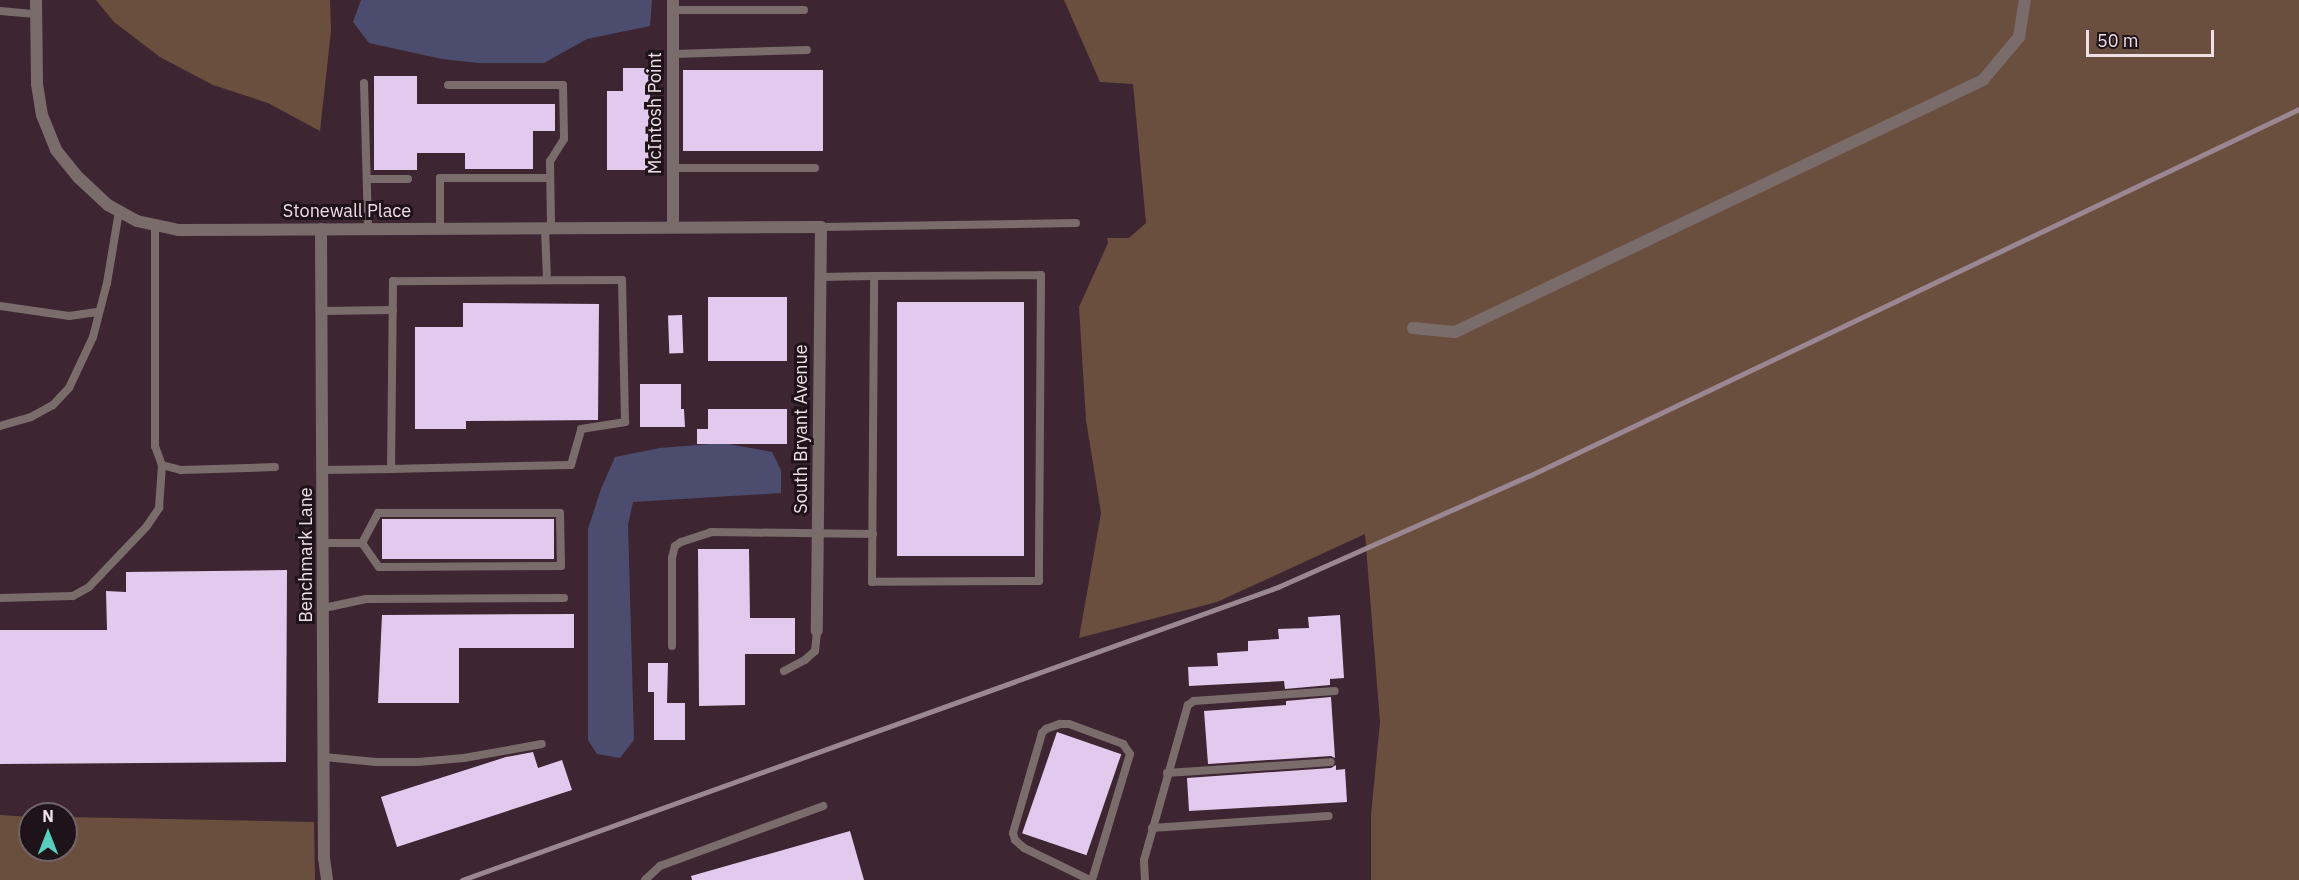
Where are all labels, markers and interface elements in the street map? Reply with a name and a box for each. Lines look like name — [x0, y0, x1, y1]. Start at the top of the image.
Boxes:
scale bar — [2089, 18, 2216, 56]
text: 50 m — [2097, 29, 2139, 52]
street label: McIntosh Point — [644, 52, 666, 174]
street label: Stonewall Place — [283, 200, 411, 222]
street label: South Bryant Avenue — [790, 344, 812, 514]
street label: Benchmark Lane — [295, 487, 317, 623]
north arrow — [18, 802, 78, 862]
text: N — [42, 806, 54, 826]

